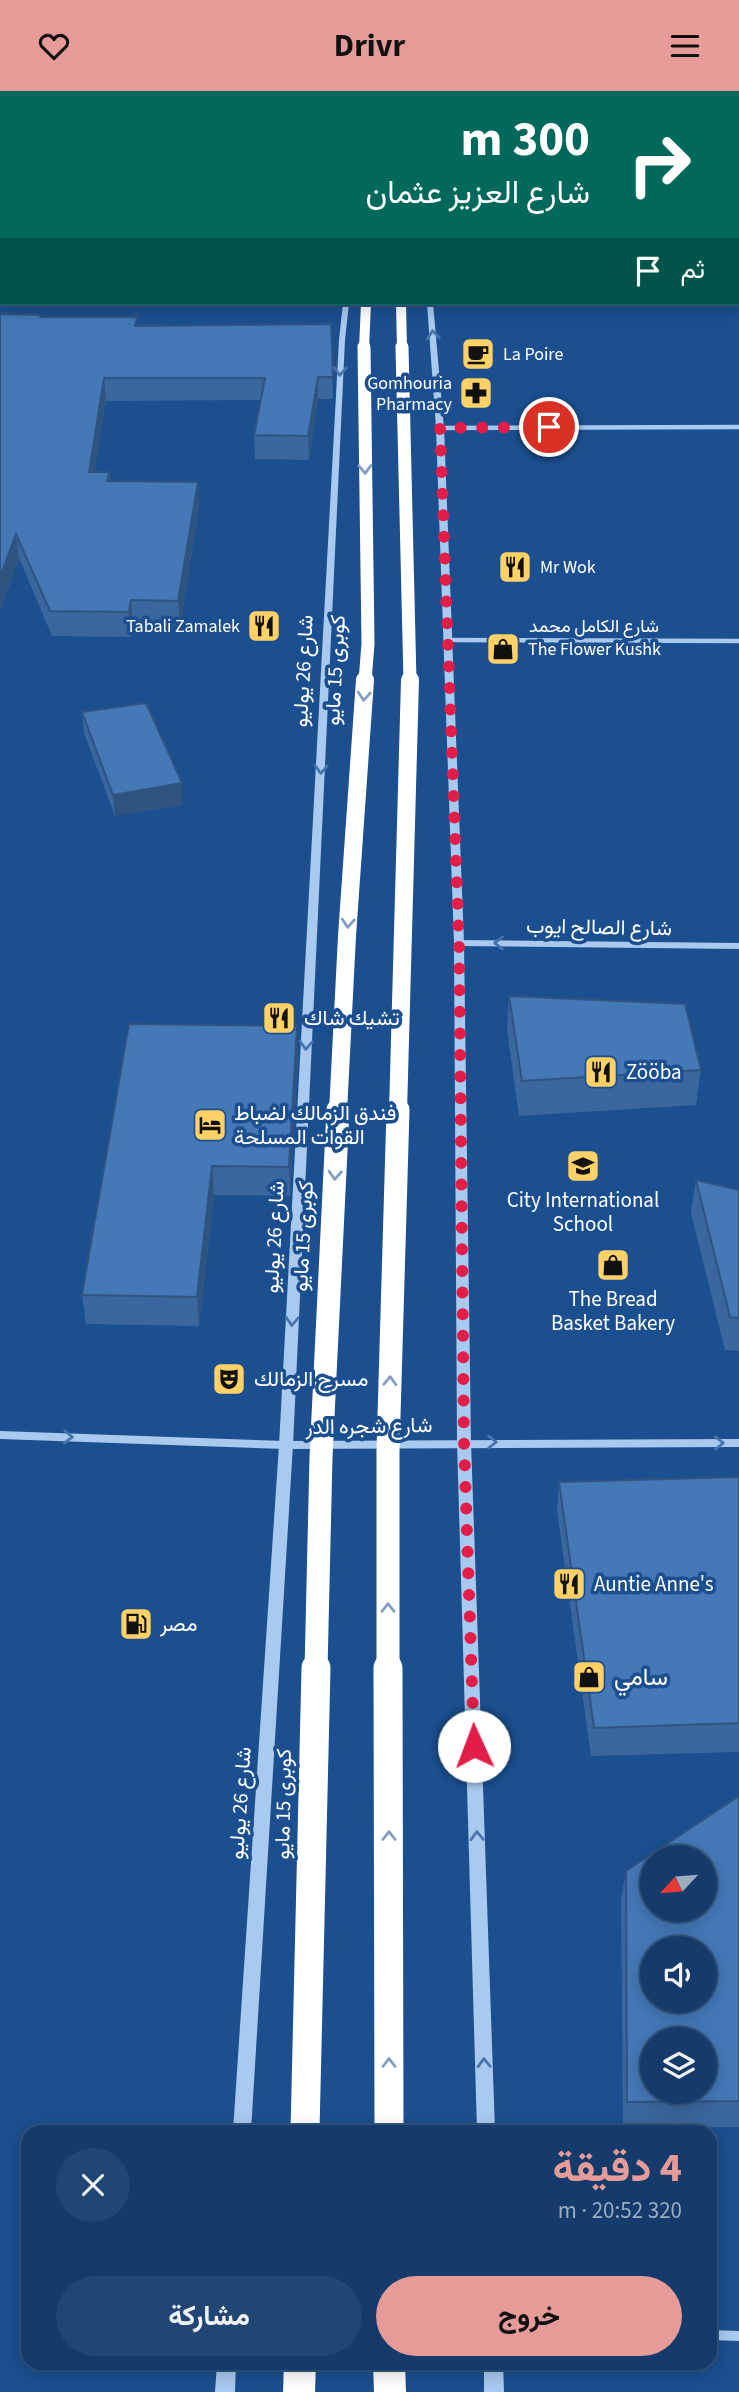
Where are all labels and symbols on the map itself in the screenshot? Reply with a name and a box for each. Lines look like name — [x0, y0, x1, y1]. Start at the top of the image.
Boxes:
one-way arrow — [426, 329, 441, 340]
cafe icon: La Poire — [459, 335, 497, 373]
place label: La Poire — [503, 342, 563, 367]
one-way arrow — [333, 365, 348, 376]
place label: Gomhouria Pharmacy — [367, 371, 453, 417]
pharmacy icon: Gomhouria Pharmacy — [457, 374, 495, 412]
pin — [519, 397, 579, 457]
one-way arrow — [358, 464, 373, 475]
restaurant icon: Mr Wok — [496, 548, 534, 586]
place label: Mr Wok — [540, 555, 596, 580]
restaurant icon: Tabali Zamalek — [245, 607, 283, 645]
place label: Tabali Zamalek — [126, 614, 240, 639]
street label: شارع 26 يوليو — [285, 614, 321, 728]
street label: كوبرى 15 مايو — [317, 614, 353, 726]
street label: شارع الكامل محمد — [529, 614, 659, 639]
shop icon: The Flower Kushk — [484, 630, 522, 668]
place label: The Flower Kushk — [528, 637, 661, 662]
one-way arrow — [357, 691, 372, 702]
one-way arrow — [313, 764, 328, 775]
street label: شارع الصالح ايوب — [526, 911, 672, 943]
one-way arrow — [341, 918, 356, 929]
one-way arrow — [494, 935, 504, 951]
restaurant icon: تشيك شاك — [260, 999, 298, 1037]
place label: تشيك شاك — [304, 1003, 400, 1033]
one-way arrow — [298, 1040, 313, 1051]
restaurant icon: Zööba — [582, 1053, 620, 1091]
place label: Zööba — [626, 1057, 682, 1087]
place label: فندق الزمالك لضباط القوات المسلحة — [234, 1098, 396, 1152]
hotel icon: فندق الزمالك لضباط القوات المسلحة — [191, 1106, 229, 1144]
school or university icon: City International School — [564, 1147, 602, 1185]
one-way arrow — [328, 1170, 343, 1181]
street label: شارع 26 يوليو — [256, 1180, 292, 1294]
street label: كوبرى 15 مايو — [285, 1180, 321, 1292]
place label: City International School — [507, 1185, 659, 1239]
shop icon: The Bread Basket Bakery — [594, 1246, 632, 1284]
place label: The Bread Basket Bakery — [551, 1284, 675, 1338]
one-way arrow — [285, 1316, 300, 1327]
theatre icon: مسرح الزمالك — [210, 1360, 248, 1398]
place label: مسرح الزمالك — [254, 1364, 369, 1394]
one-way arrow — [383, 1375, 398, 1386]
street label: شارع شجره الدر — [304, 1410, 433, 1442]
one-way arrow — [63, 1430, 74, 1445]
one-way arrow — [487, 1434, 497, 1450]
one-way arrow — [714, 1435, 725, 1451]
restaurant icon: Auntie Anne's — [550, 1565, 588, 1603]
place label: Auntie Anne's — [594, 1569, 714, 1599]
one-way arrow — [380, 1603, 396, 1613]
fuel station icon: مصر — [117, 1605, 155, 1643]
place label: مصر — [159, 1609, 197, 1639]
shop icon: سامي — [570, 1658, 608, 1696]
place label: سامي — [614, 1660, 668, 1696]
position arrow — [437, 1709, 511, 1783]
street label: شارع 26 يوليو — [221, 1746, 259, 1860]
street label: كوبرى 15 مايو — [267, 1748, 299, 1860]
one-way arrow — [381, 1830, 397, 1841]
one-way arrow — [469, 1830, 484, 1841]
north arrow — [640, 1845, 718, 1921]
one-way arrow — [381, 2058, 397, 2068]
one-way arrow — [477, 2058, 492, 2069]

